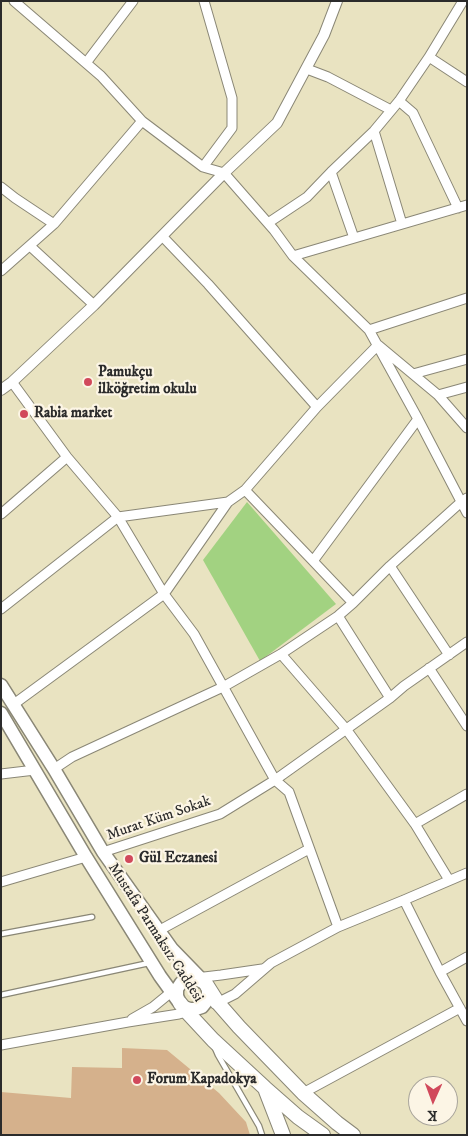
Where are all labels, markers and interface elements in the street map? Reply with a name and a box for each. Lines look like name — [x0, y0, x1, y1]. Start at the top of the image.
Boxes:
place label: Pamukçu ilköğretim okulu — [98, 364, 197, 399]
marker: Pamukçu ilköğretim okulu — [82, 376, 94, 388]
place label: Rabia market — [34, 405, 112, 423]
marker: Rabia market — [18, 408, 30, 420]
street label: Murat Küm Sokak — [104, 793, 214, 845]
place label: Gül Eczanesi — [139, 850, 217, 868]
marker: Gül Eczanesi — [123, 853, 135, 865]
street label: Mustafa Parmaksız Caddesi — [103, 860, 207, 1006]
place label: Forum Kapadokya — [147, 1071, 257, 1089]
marker: Forum Kapadokya — [131, 1074, 143, 1086]
north arrow — [408, 1076, 458, 1126]
text: K — [427, 1106, 438, 1124]

